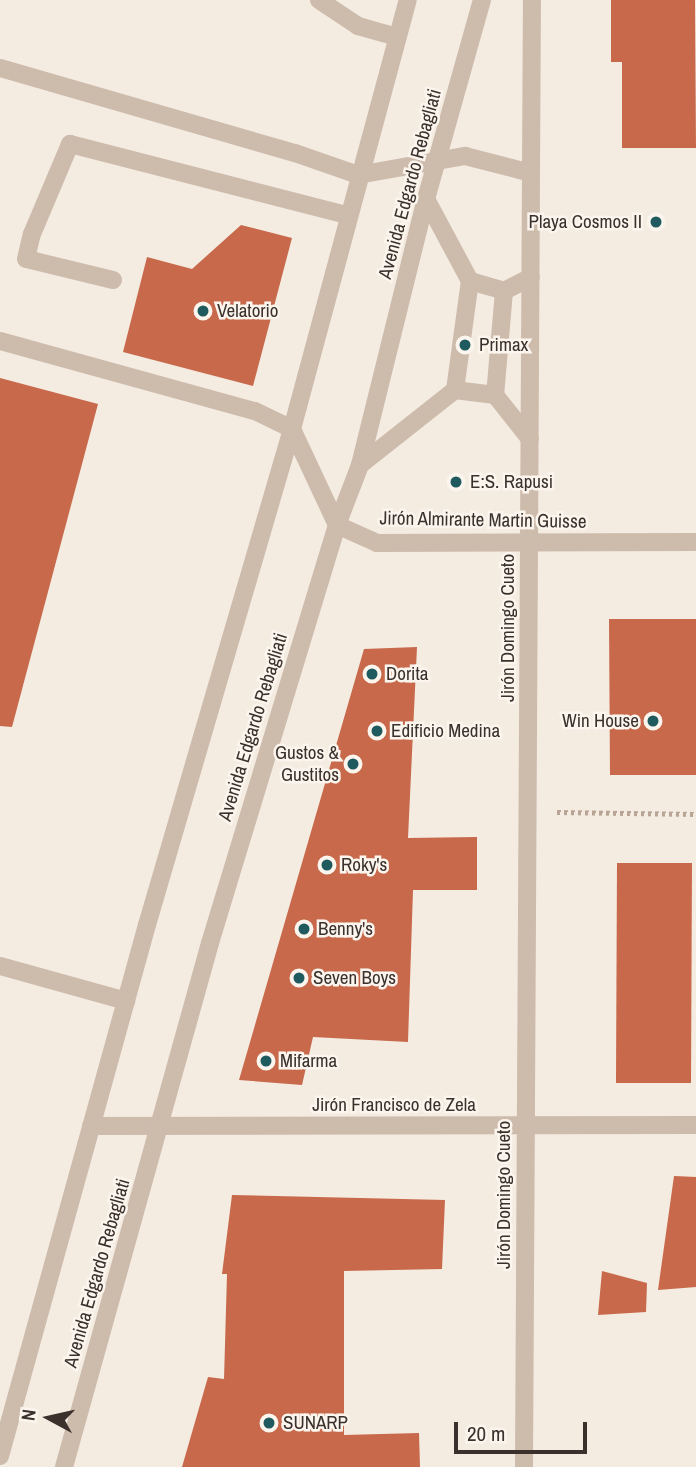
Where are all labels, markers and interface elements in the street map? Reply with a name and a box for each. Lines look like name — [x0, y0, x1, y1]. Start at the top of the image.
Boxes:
street label: Avenida Edgardo Rebagliati — [374, 87, 446, 281]
place label: Playa Cosmos II — [529, 211, 642, 233]
marker: Playa Cosmos II — [648, 214, 664, 230]
place label: Velatorio — [217, 300, 279, 322]
marker: Velatorio — [195, 303, 211, 319]
place label: Primax — [479, 334, 528, 356]
marker: Primax — [457, 337, 473, 353]
place label: E:S. Rapusi — [470, 471, 553, 493]
marker: E:S. Rapusi — [448, 474, 464, 490]
street label: Jirón Almirante Martin Guisse — [379, 507, 587, 533]
street label: Jirón Domingo Cueto — [497, 554, 519, 702]
street label: Avenida Edgardo Rebagliati — [214, 630, 292, 824]
place label: Dorita — [386, 663, 428, 685]
marker: Dorita — [364, 666, 380, 682]
place label: Win House — [562, 710, 639, 732]
marker: Win House — [645, 713, 661, 729]
place label: Edificio Medina — [391, 720, 500, 742]
marker: Edificio Medina — [369, 723, 385, 739]
place label: Gustos & Gustitos — [275, 742, 339, 786]
marker: Gustos & Gustitos — [345, 756, 361, 772]
place label: Roky's — [341, 854, 387, 876]
marker: Roky's — [319, 857, 335, 873]
place label: Benny's — [318, 918, 373, 940]
marker: Benny's — [296, 921, 312, 937]
place label: Seven Boys — [313, 967, 396, 989]
marker: Seven Boys — [291, 970, 307, 986]
place label: Mifarma — [280, 1050, 337, 1072]
marker: Mifarma — [258, 1053, 274, 1069]
street label: Jirón Francisco de Zela — [312, 1094, 476, 1116]
street label: Jirón Domingo Cueto — [493, 1121, 515, 1269]
street label: Avenida Edgardo Rebagliati — [59, 1176, 135, 1370]
north arrow — [14, 1383, 84, 1453]
text: N — [15, 1408, 42, 1422]
scale bar — [458, 1408, 591, 1452]
place label: SUNARP — [283, 1412, 348, 1434]
marker: SUNARP — [261, 1415, 277, 1431]
text: 20 m — [467, 1419, 505, 1448]

